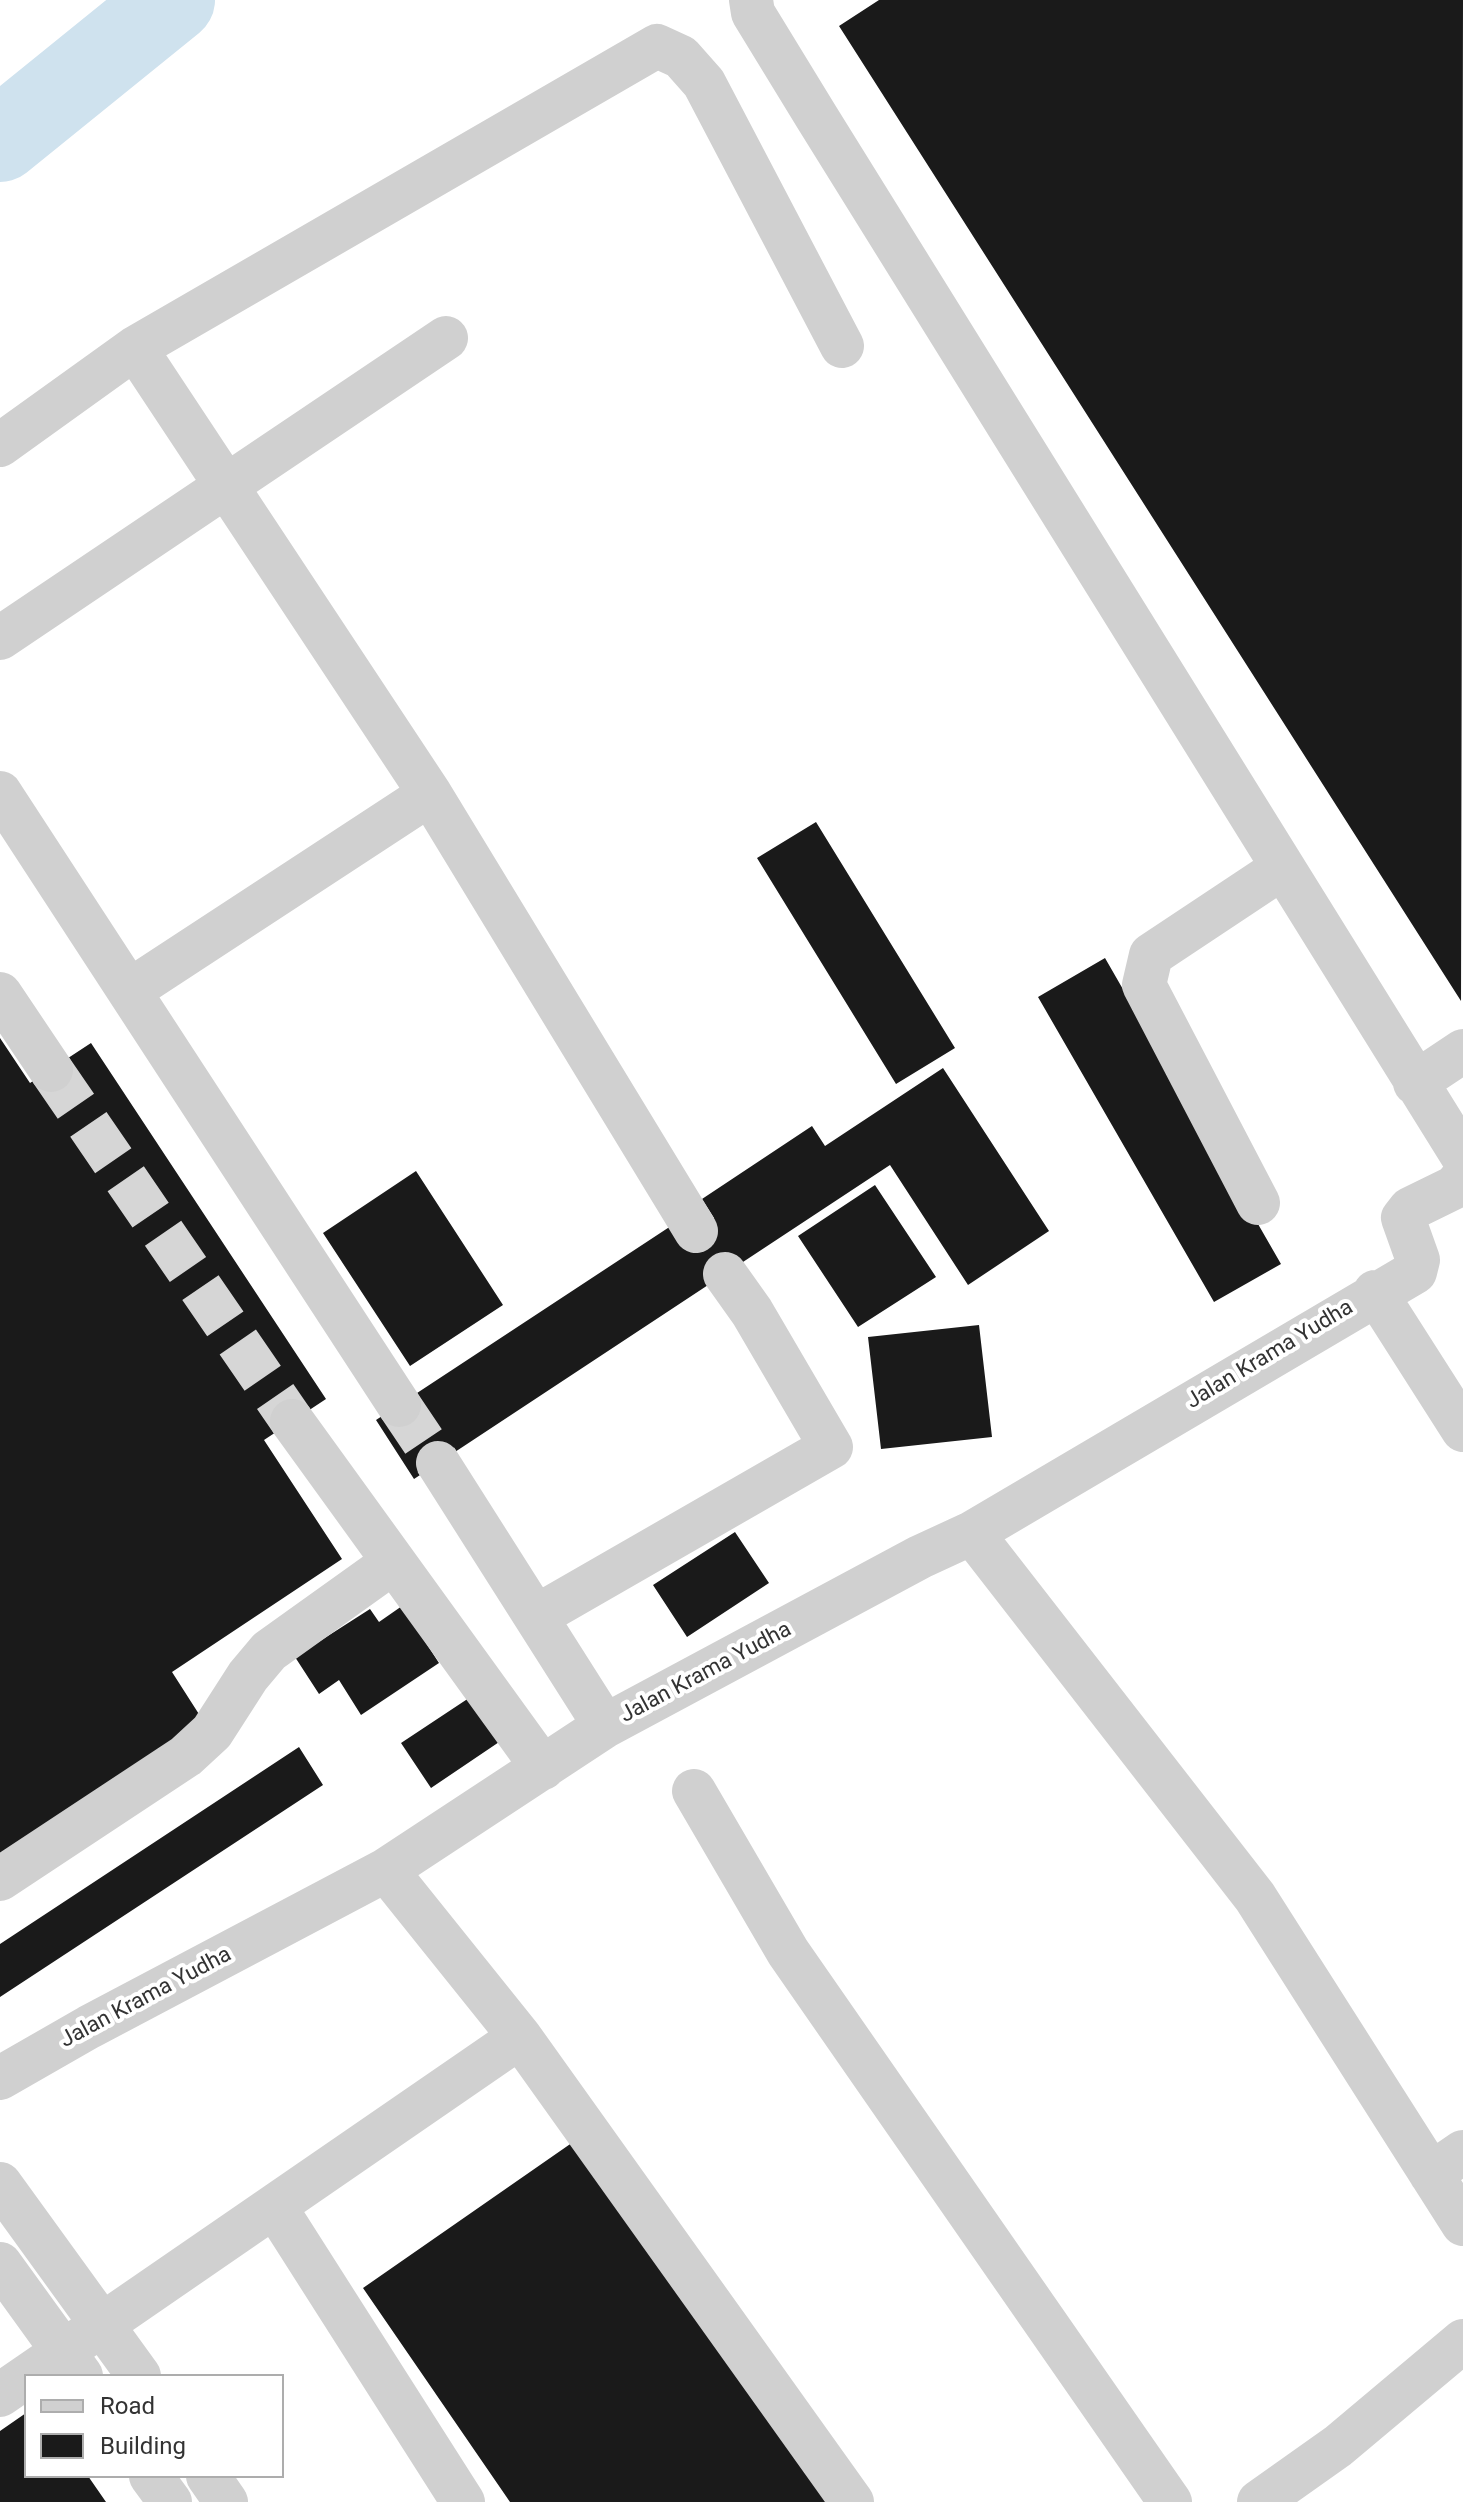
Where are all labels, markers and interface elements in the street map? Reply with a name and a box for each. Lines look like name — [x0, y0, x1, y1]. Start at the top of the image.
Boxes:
street label: Jalan Krama Yudha — [1182, 1295, 1358, 1415]
street label: Jalan Krama Yudha — [616, 1617, 796, 1729]
street label: Jalan Krama Yudha — [56, 1942, 236, 2054]
legend — [24, 2374, 284, 2478]
text: Road — [100, 2392, 155, 2420]
text: Building — [100, 2432, 186, 2460]

